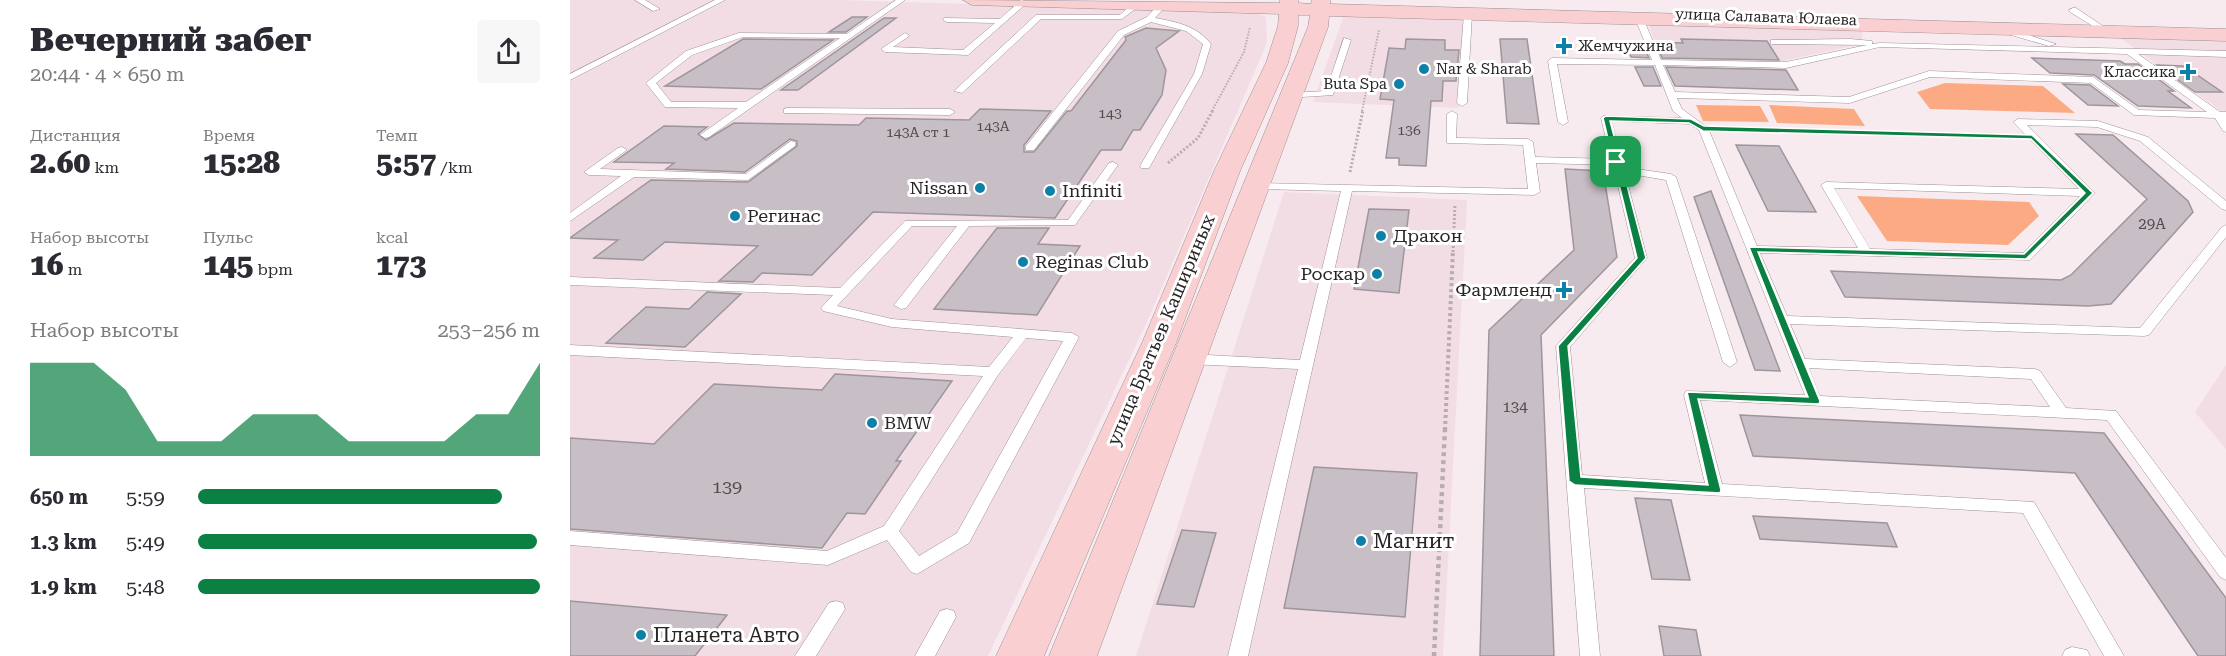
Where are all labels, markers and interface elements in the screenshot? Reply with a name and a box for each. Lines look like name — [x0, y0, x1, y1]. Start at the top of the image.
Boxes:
street label: улица Салавата Юлаева — [1675, 5, 1857, 29]
text: Вечерний забег — [30, 20, 311, 59]
button: share — [477, 20, 540, 83]
marker: Жемчужина — [1555, 37, 1573, 55]
place label: Жемчужина — [1578, 37, 1674, 55]
place label: Nar & Sharab — [1436, 60, 1532, 78]
text: 20:44 · 4 × 650 m — [30, 62, 185, 86]
marker: Nar & Sharab — [1417, 62, 1431, 76]
place label: Классика — [2104, 63, 2176, 81]
marker: Классика — [2181, 65, 2195, 79]
place label: Buta Spa — [1323, 75, 1387, 93]
marker: Buta Spa — [1392, 77, 1406, 91]
house number: 143 — [1098, 105, 1122, 121]
house number: 143А — [976, 118, 1010, 134]
house number: 136 — [1397, 122, 1421, 138]
house number: 143А ст 1 — [886, 124, 950, 140]
text: Дистанция — [30, 126, 121, 145]
text: Время — [203, 126, 255, 145]
text: Темп — [376, 126, 418, 145]
pin — [1590, 136, 1641, 187]
text: 2.60 — [30, 145, 90, 180]
text: 15:28 — [203, 145, 280, 180]
text: 5:57 — [376, 145, 436, 180]
icon: arrive — [1599, 145, 1632, 178]
text: km — [90, 158, 119, 177]
text: /km — [436, 158, 473, 177]
place label: Nissan — [909, 177, 968, 198]
place label: Infiniti — [1062, 180, 1123, 201]
marker: Nissan — [973, 181, 987, 195]
marker: Infiniti — [1043, 184, 1057, 198]
place label: Регинас — [747, 205, 821, 226]
marker: Регинас — [728, 209, 742, 223]
street label: улица Братьев Кашириных — [1102, 211, 1219, 448]
house number: 29А — [2138, 215, 2166, 233]
place label: Дракон — [1393, 225, 1463, 246]
text: Набор высоты — [30, 228, 149, 247]
text: Пульс — [203, 228, 253, 247]
text: kcal — [376, 228, 408, 247]
marker: Дракон — [1374, 229, 1388, 243]
text: 16 — [30, 247, 64, 282]
text: 145 — [203, 247, 253, 282]
text: 173 — [376, 247, 426, 282]
place label: Reginas Club — [1035, 251, 1149, 272]
marker: Reginas Club — [1016, 255, 1030, 269]
text: m — [64, 260, 82, 279]
text: bpm — [253, 260, 293, 279]
place label: Роскар — [1300, 263, 1365, 284]
marker: Роскар — [1370, 267, 1384, 281]
place label: Фармленд — [1456, 279, 1552, 300]
marker: Фармленд — [1557, 283, 1571, 297]
text: Набор высоты — [30, 318, 179, 342]
text: 253–256 m — [437, 318, 540, 342]
house number: 134 — [1502, 398, 1528, 416]
place label: BMW — [884, 412, 932, 433]
marker: BMW — [865, 416, 879, 430]
house number: 139 — [712, 476, 742, 497]
text: 650 m — [30, 485, 88, 509]
text: 5:59 — [126, 485, 165, 509]
place label: Магнит — [1373, 529, 1455, 553]
text: 1.3 km — [30, 530, 97, 554]
text: 5:49 — [126, 530, 165, 554]
marker: Магнит — [1354, 534, 1368, 548]
text: 1.9 km — [30, 575, 97, 599]
text: 5:48 — [126, 575, 165, 599]
place label: Планета Авто — [653, 623, 800, 647]
marker: Планета Авто — [634, 628, 648, 642]

